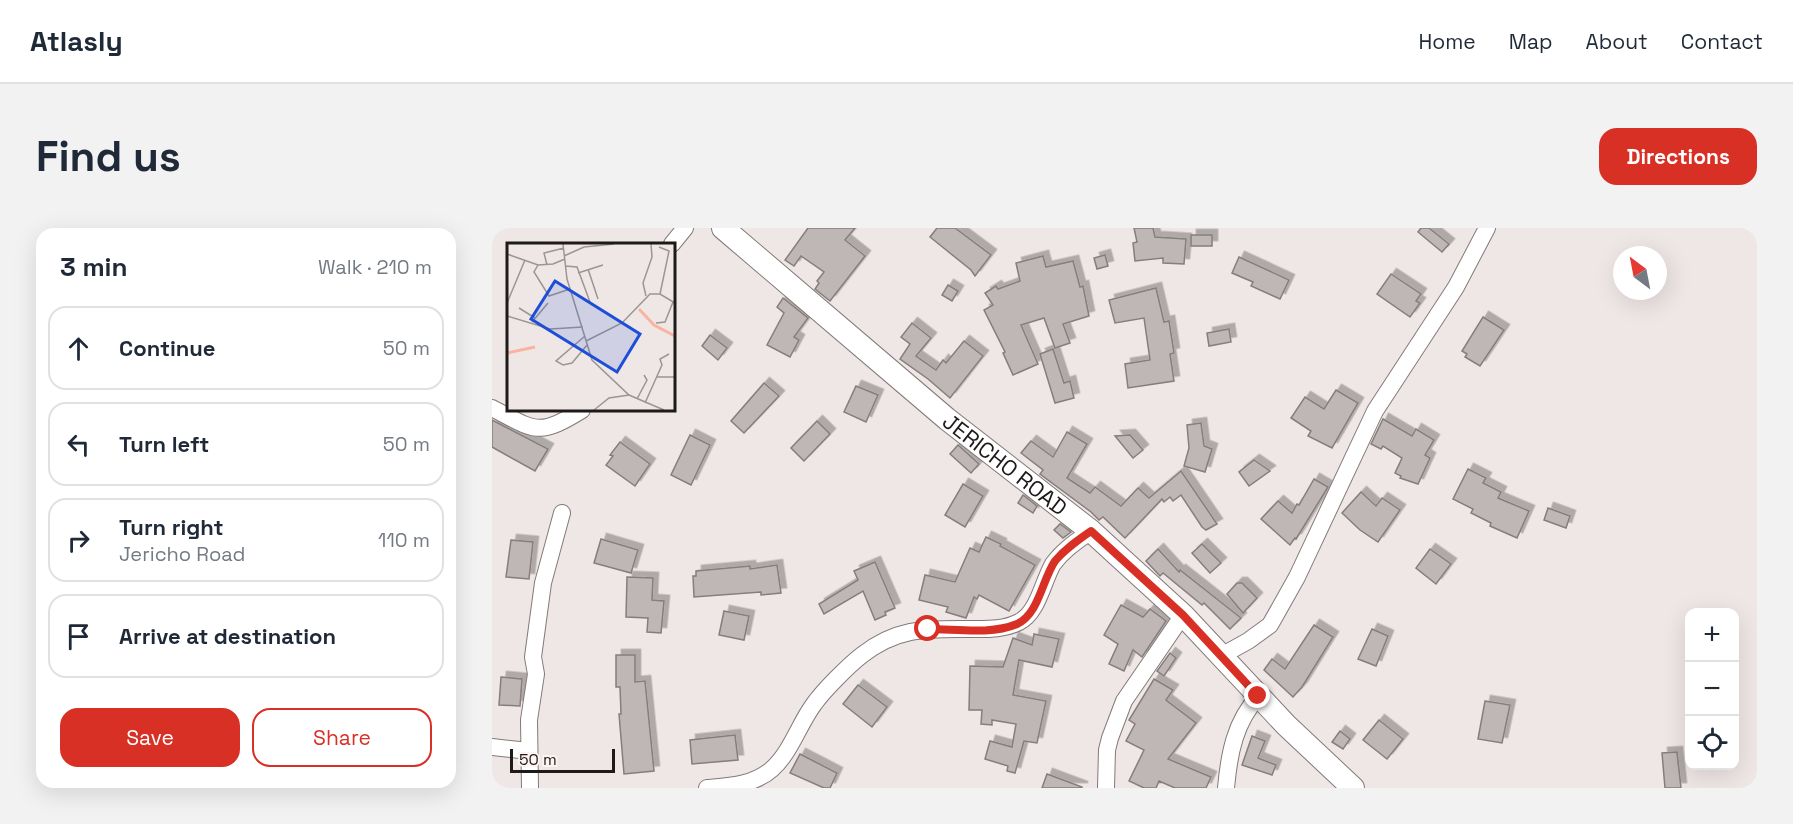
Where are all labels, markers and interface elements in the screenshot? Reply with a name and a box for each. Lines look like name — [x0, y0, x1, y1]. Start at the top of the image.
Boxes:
text: Atlasly — [30, 23, 123, 59]
text: Home — [1418, 28, 1476, 55]
text: Map — [1509, 28, 1553, 55]
text: About — [1586, 28, 1648, 55]
text: Contact — [1681, 28, 1763, 55]
button: Directions — [1599, 128, 1757, 185]
text: Find us — [36, 130, 181, 183]
inset map — [507, 243, 675, 411]
north arrow — [1613, 246, 1667, 300]
text: 3 min — [60, 250, 128, 284]
text: Walk · 210 m — [318, 254, 432, 280]
icon: ahead — [62, 332, 95, 365]
text: Continue — [119, 334, 215, 362]
text: 50 m — [383, 335, 430, 361]
street label: JERICHO ROAD — [937, 407, 1073, 521]
icon: left — [62, 428, 95, 461]
text: Turn left — [119, 430, 209, 458]
text: 50 m — [383, 431, 430, 457]
text: Turn right — [119, 513, 224, 541]
icon: right — [62, 524, 95, 557]
text: 110 m — [378, 527, 430, 553]
text: Jericho Road — [119, 541, 245, 567]
map controls — [1685, 608, 1739, 770]
button: + — [1685, 608, 1739, 662]
route start — [914, 615, 940, 641]
icon: arrive — [62, 620, 95, 653]
text: Arrive at destination — [119, 622, 336, 650]
button: − — [1685, 662, 1739, 716]
route end — [1244, 682, 1270, 708]
button: Save — [60, 708, 240, 767]
button: Share — [252, 708, 432, 767]
button: locate — [1685, 716, 1739, 770]
scale bar — [510, 746, 615, 774]
text: 50 m — [519, 749, 557, 770]

